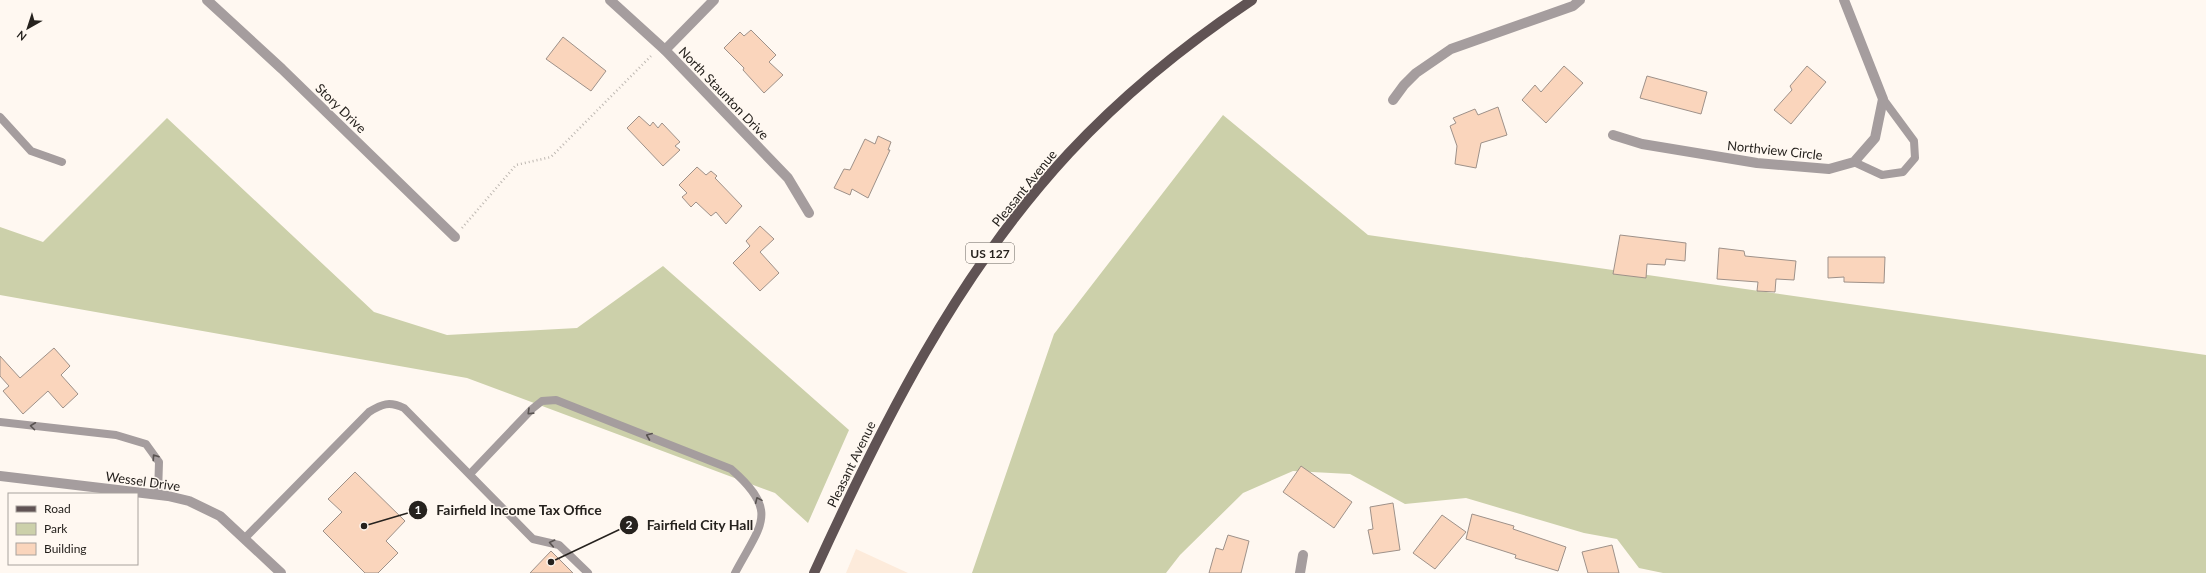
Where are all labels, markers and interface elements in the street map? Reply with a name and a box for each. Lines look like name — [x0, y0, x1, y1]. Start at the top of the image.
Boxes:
north arrow — [8, 8, 48, 48]
text: N — [14, 28, 29, 44]
street label: North Staunton Drive — [676, 43, 773, 143]
street label: Story Drive — [312, 80, 370, 136]
street label: Northview Circle — [1726, 137, 1824, 163]
street label: Pleasant Avenue — [988, 146, 1060, 230]
road number: US 127 — [966, 243, 1014, 263]
one-way arrow — [527, 407, 535, 414]
street label: Pleasant Avenue — [823, 418, 879, 510]
one-way arrow — [30, 421, 36, 430]
one-way arrow — [645, 433, 652, 441]
one-way arrow — [153, 454, 160, 461]
street label: Wessel Drive — [105, 468, 181, 494]
legend — [8, 493, 138, 565]
one-way arrow — [755, 496, 763, 504]
callout: Fairfield Income Tax Office — [408, 497, 609, 523]
text: Road — [44, 501, 71, 516]
text: Fairfield Income Tax Office — [436, 501, 602, 518]
text: 1 — [415, 502, 422, 517]
callout: Fairfield City Hall — [619, 512, 762, 538]
text: Fairfield City Hall — [647, 516, 753, 533]
text: 2 — [626, 517, 633, 532]
text: Park — [44, 521, 68, 536]
one-way arrow — [549, 540, 555, 548]
text: Building — [44, 541, 87, 556]

